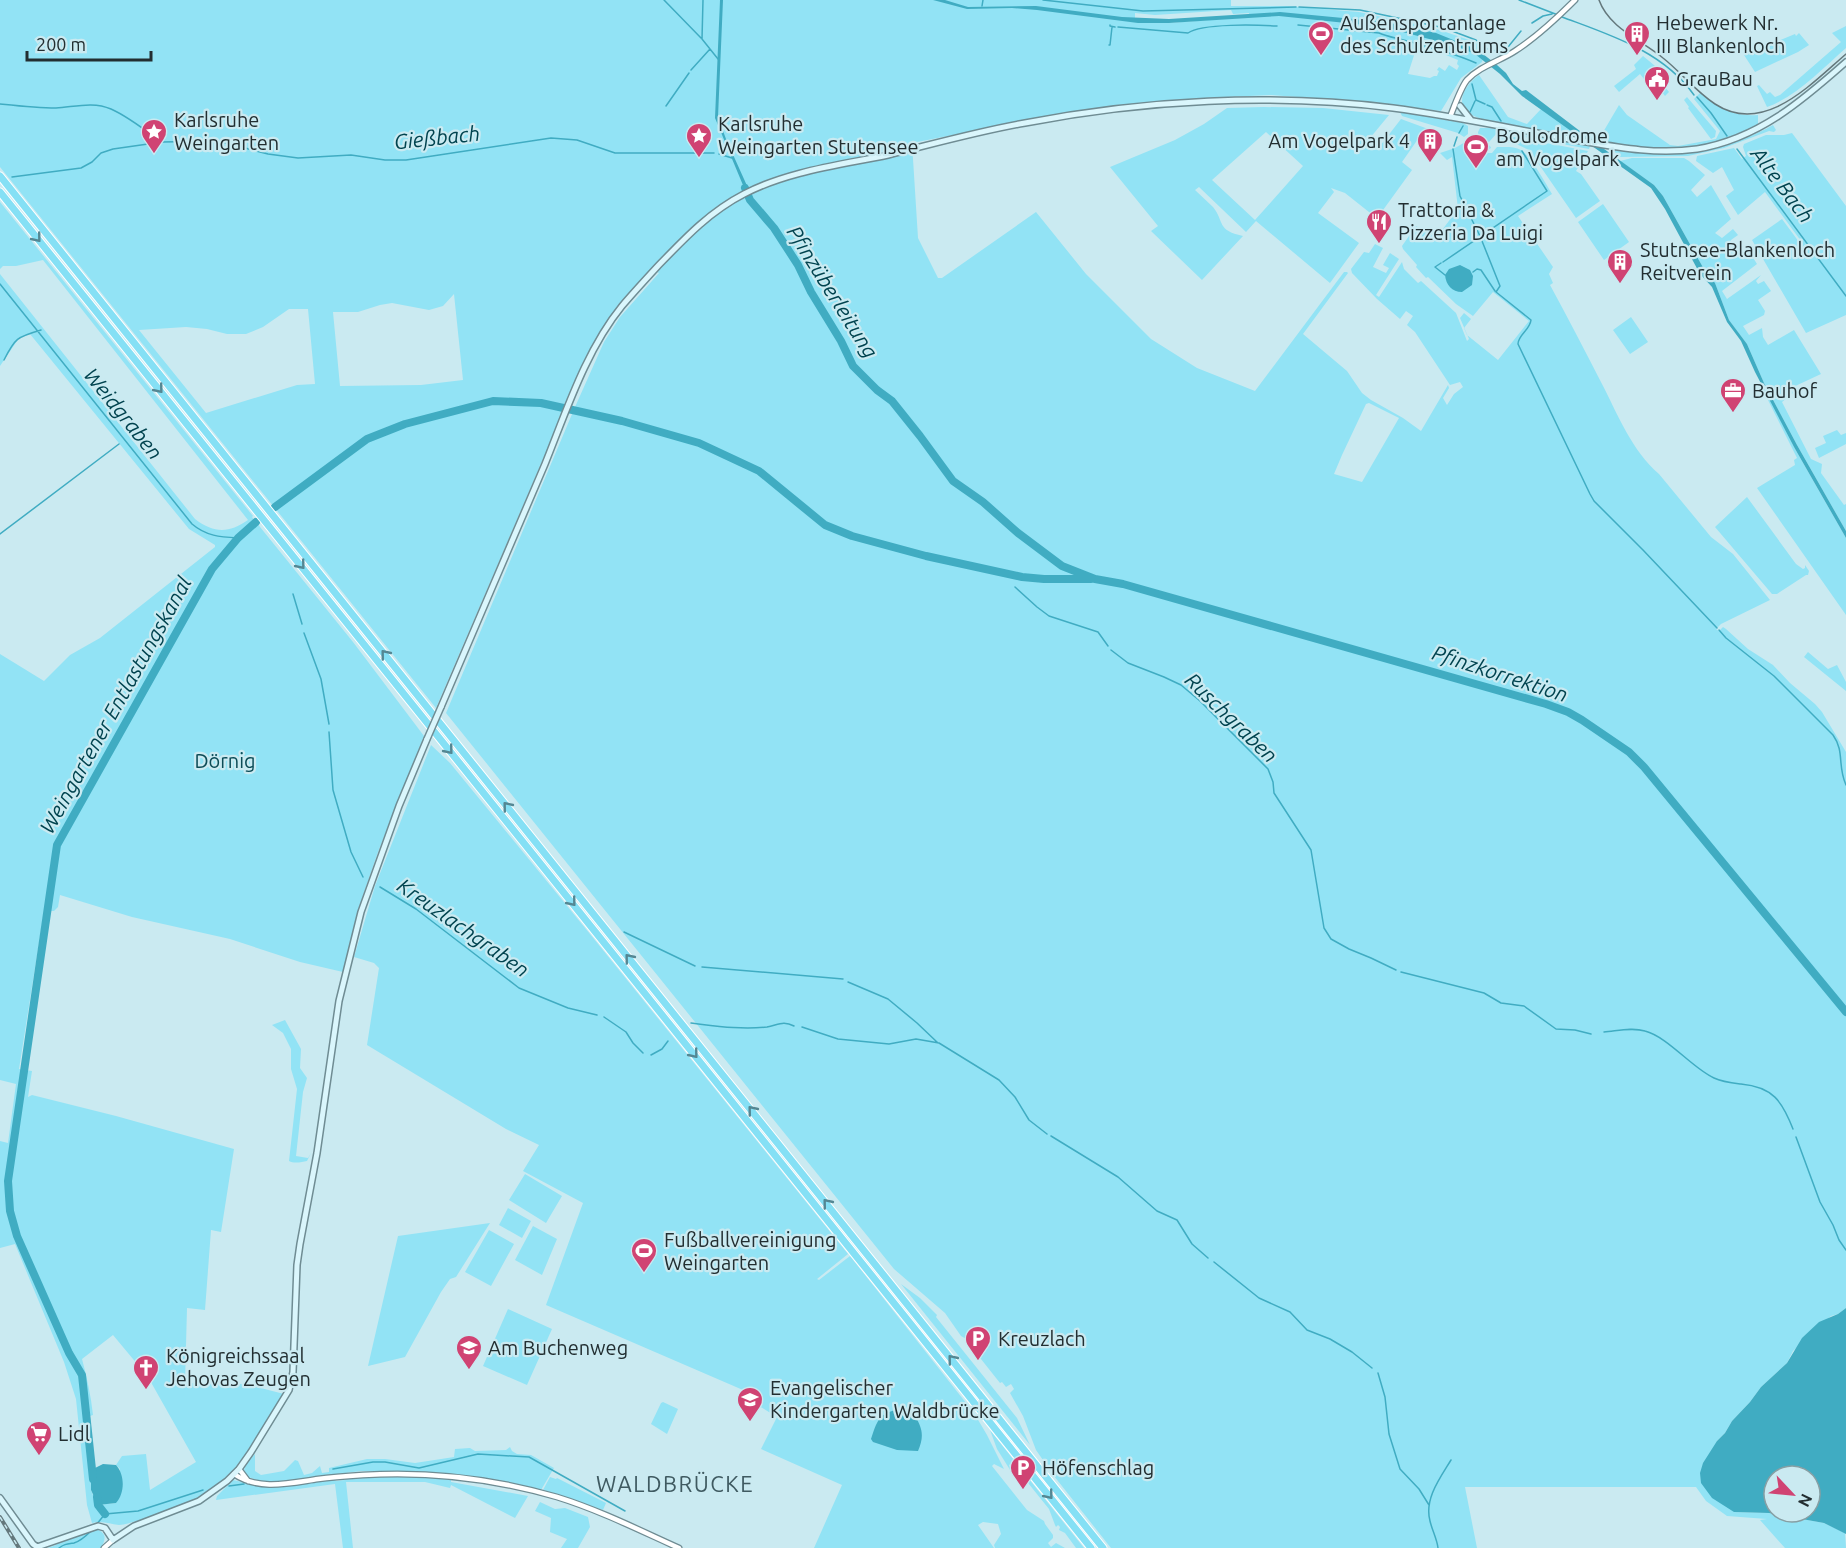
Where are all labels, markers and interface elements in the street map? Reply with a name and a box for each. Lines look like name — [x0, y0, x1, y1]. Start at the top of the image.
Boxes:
place label: Außensportanlage des Schulzentrums — [1340, 11, 1508, 57]
place label: Hebewerk Nr. III Blankenloch — [1656, 11, 1786, 57]
sports icon: Außensportanlage des Schulzentrums — [1306, 19, 1336, 57]
building icon: Hebewerk Nr. III Blankenloch — [1622, 19, 1652, 57]
scale bar — [27, 24, 152, 62]
text: 200 m — [36, 34, 86, 54]
public building icon: GrauBau — [1642, 64, 1672, 102]
place label: GrauBau — [1676, 67, 1753, 90]
place label: Karlsruhe Weingarten — [174, 108, 279, 154]
place label: Karlsruhe Weingarten Stutensee — [718, 112, 919, 158]
place icon: Karlsruhe Weingarten — [139, 117, 169, 155]
water label: Gießbach — [393, 121, 481, 153]
place icon: Karlsruhe Weingarten Stutensee — [684, 121, 714, 159]
place label: Boulodrome am Vogelpark — [1496, 124, 1619, 170]
building icon: Am Vogelpark 4 — [1415, 126, 1445, 164]
place label: Am Vogelpark 4 — [1268, 129, 1410, 152]
sports icon: Boulodrome am Vogelpark — [1461, 132, 1491, 170]
water label: Alte Bach — [1746, 141, 1819, 227]
place label: Trattoria & Pizzeria Da Luigi — [1398, 198, 1543, 244]
restaurant icon: Trattoria & Pizzeria Da Luigi — [1364, 207, 1394, 245]
water label: Pfinzüberleitung — [783, 221, 883, 362]
one-way arrow — [29, 231, 40, 242]
place label: Stutnsee-Blankenloch Reitverein — [1640, 238, 1835, 284]
building icon: Stutnsee-Blankenloch Reitverein — [1605, 247, 1635, 285]
water label: Weidgraben — [80, 363, 168, 464]
office icon: Bauhof — [1718, 376, 1748, 414]
place label: Bauhof — [1752, 379, 1818, 402]
one-way arrow — [152, 383, 163, 394]
one-way arrow — [293, 559, 304, 570]
water label: Weingartener Entlastungskanal — [34, 572, 196, 837]
water label: Pfinzkorrektion — [1429, 640, 1571, 706]
one-way arrow — [381, 650, 392, 661]
water label: Ruschgraben — [1181, 667, 1283, 767]
one-way arrow — [442, 743, 453, 754]
park label: Dörnig — [194, 749, 256, 772]
one-way arrow — [503, 802, 514, 813]
water label: Kreuzlachgraben — [393, 873, 534, 981]
one-way arrow — [564, 895, 575, 906]
one-way arrow — [626, 954, 637, 965]
one-way arrow — [686, 1047, 697, 1058]
one-way arrow — [748, 1106, 759, 1117]
one-way arrow — [824, 1199, 835, 1210]
place label: Fußballvereinigung Weingarten — [664, 1228, 836, 1274]
sports icon: Fußballvereinigung Weingarten — [629, 1236, 659, 1274]
parking icon: Kreuzlach — [963, 1324, 993, 1362]
place label: Kreuzlach — [998, 1327, 1086, 1350]
school or university icon: Am Buchenweg — [454, 1333, 484, 1371]
place label: Am Buchenweg — [488, 1336, 628, 1359]
place label: Königreichssaal Jehovas Zeugen — [166, 1344, 311, 1390]
church icon: Königreichssaal Jehovas Zeugen — [131, 1353, 161, 1391]
one-way arrow — [949, 1354, 960, 1365]
place label: Evangelischer Kindergarten Waldbrücke — [770, 1376, 1000, 1422]
school or university icon: Evangelischer Kindergarten Waldbrücke — [735, 1385, 765, 1423]
supermarket icon: Lidl — [24, 1419, 54, 1457]
place label: Lidl — [58, 1422, 90, 1445]
parking icon: Höfenschlag — [1008, 1453, 1038, 1491]
place label: Höfenschlag — [1042, 1456, 1154, 1479]
north arrow — [1762, 1464, 1822, 1524]
district label: WALDBRÜCKE — [596, 1471, 754, 1496]
one-way arrow — [1042, 1488, 1053, 1499]
text: N — [1795, 1491, 1816, 1510]

